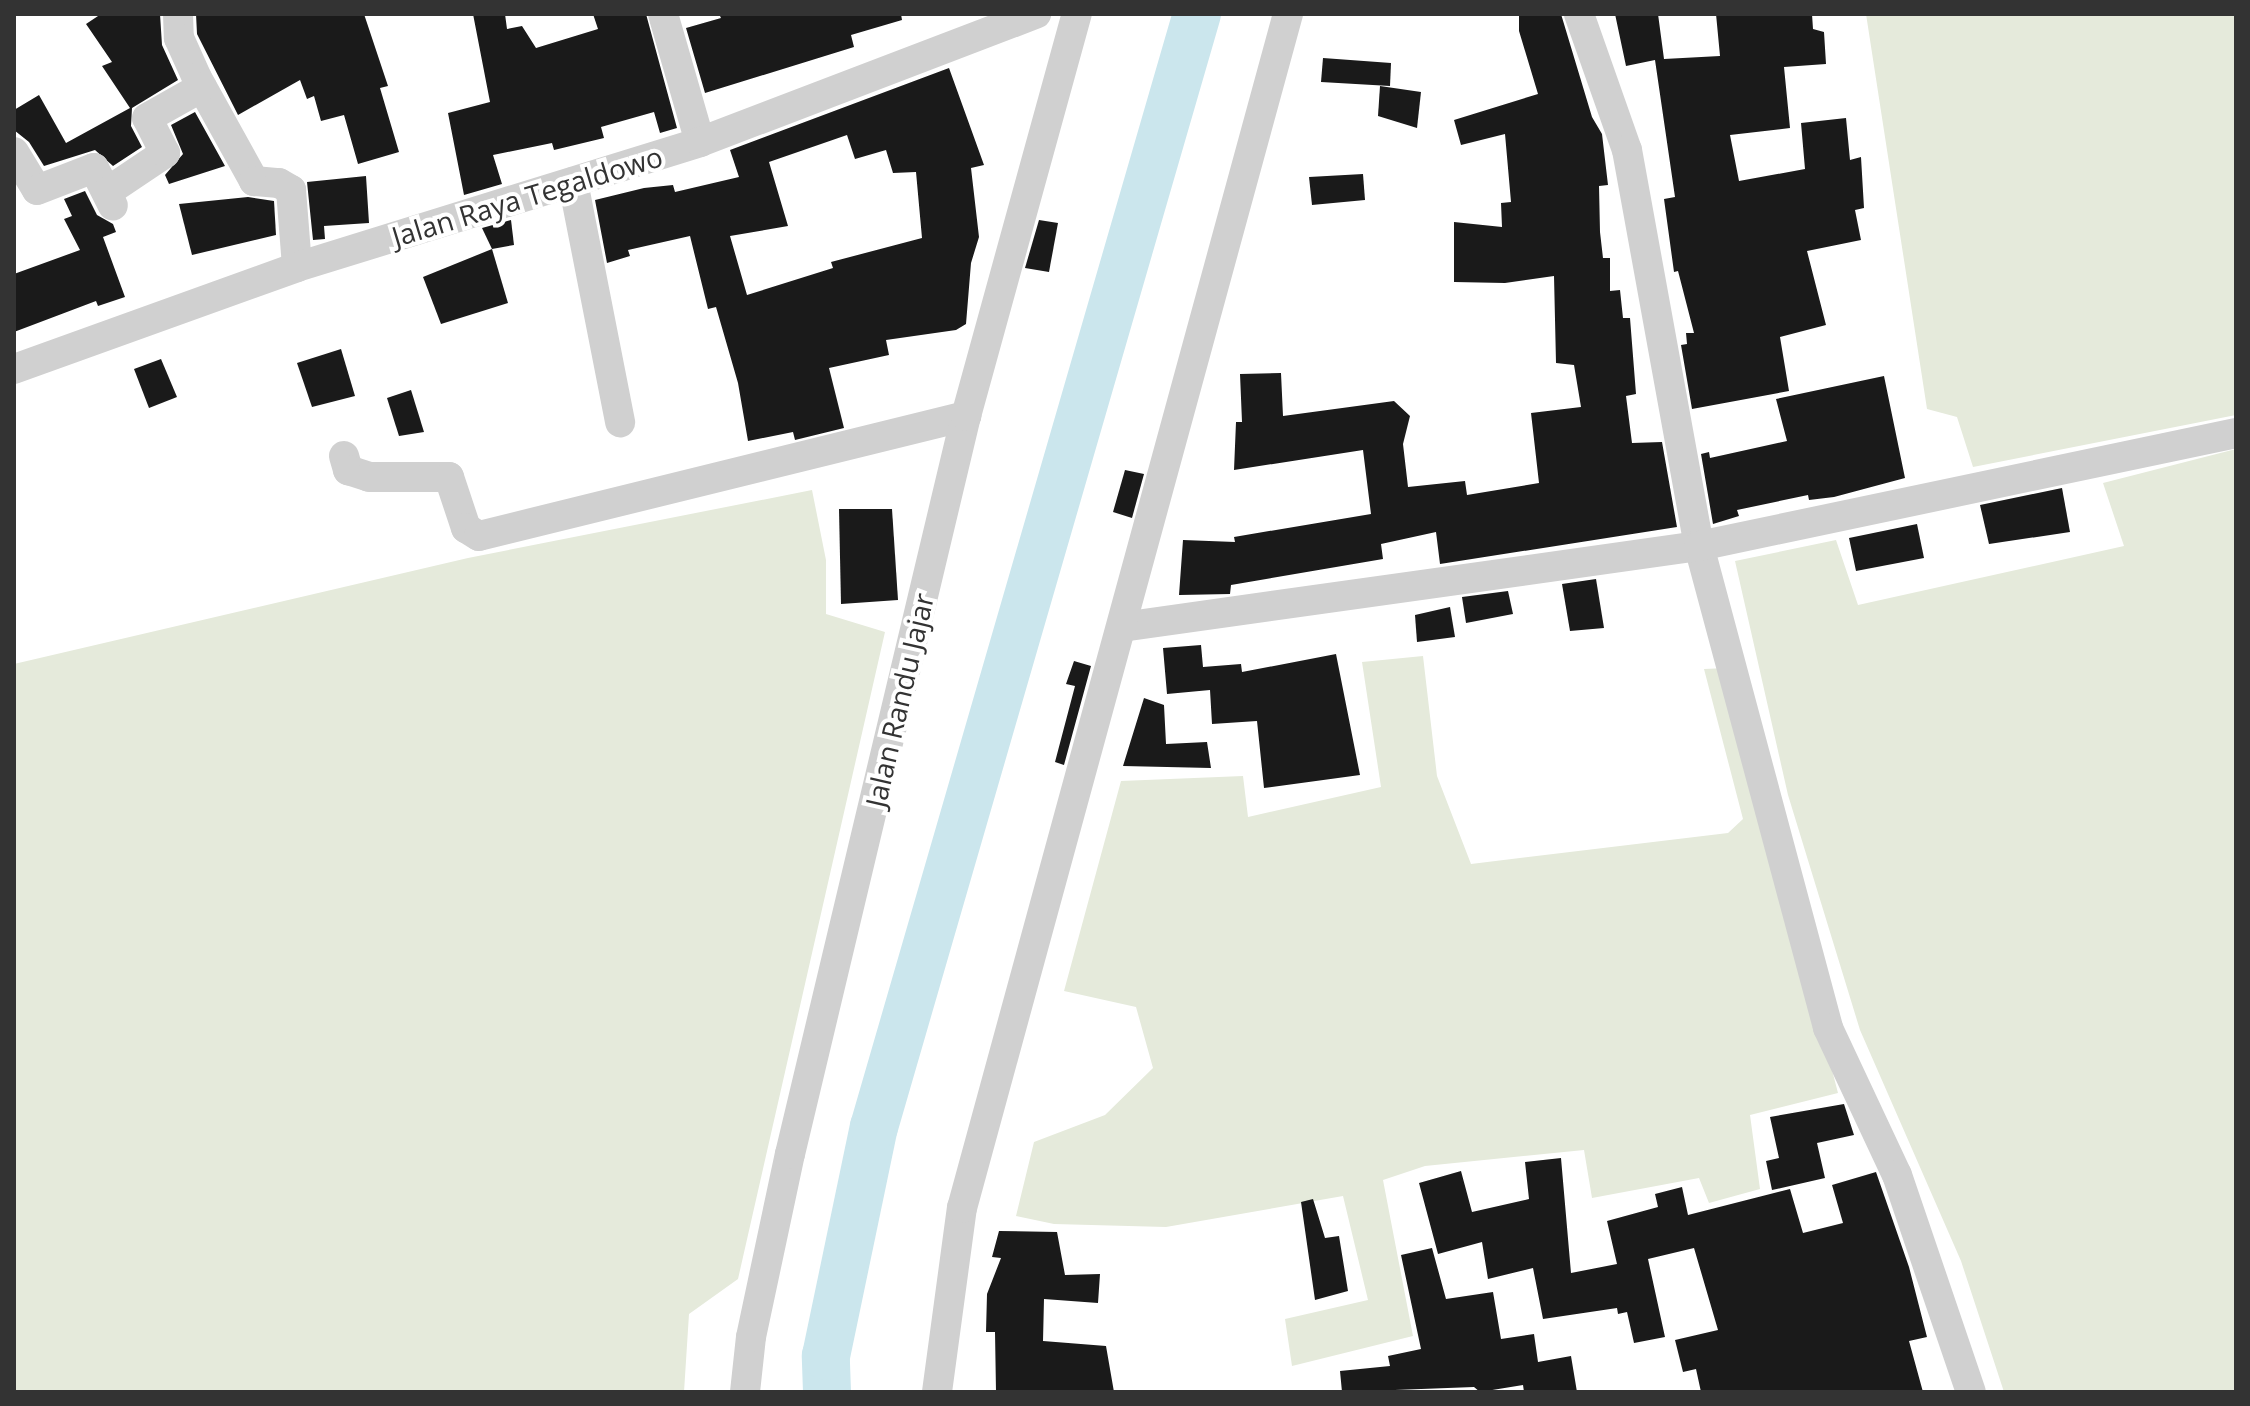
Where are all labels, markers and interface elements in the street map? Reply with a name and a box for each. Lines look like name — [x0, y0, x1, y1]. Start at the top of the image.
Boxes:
street label: Jalan Raya Tegaldowo — [388, 139, 666, 253]
street label: Jalan Randu Jajar — [858, 590, 940, 810]

